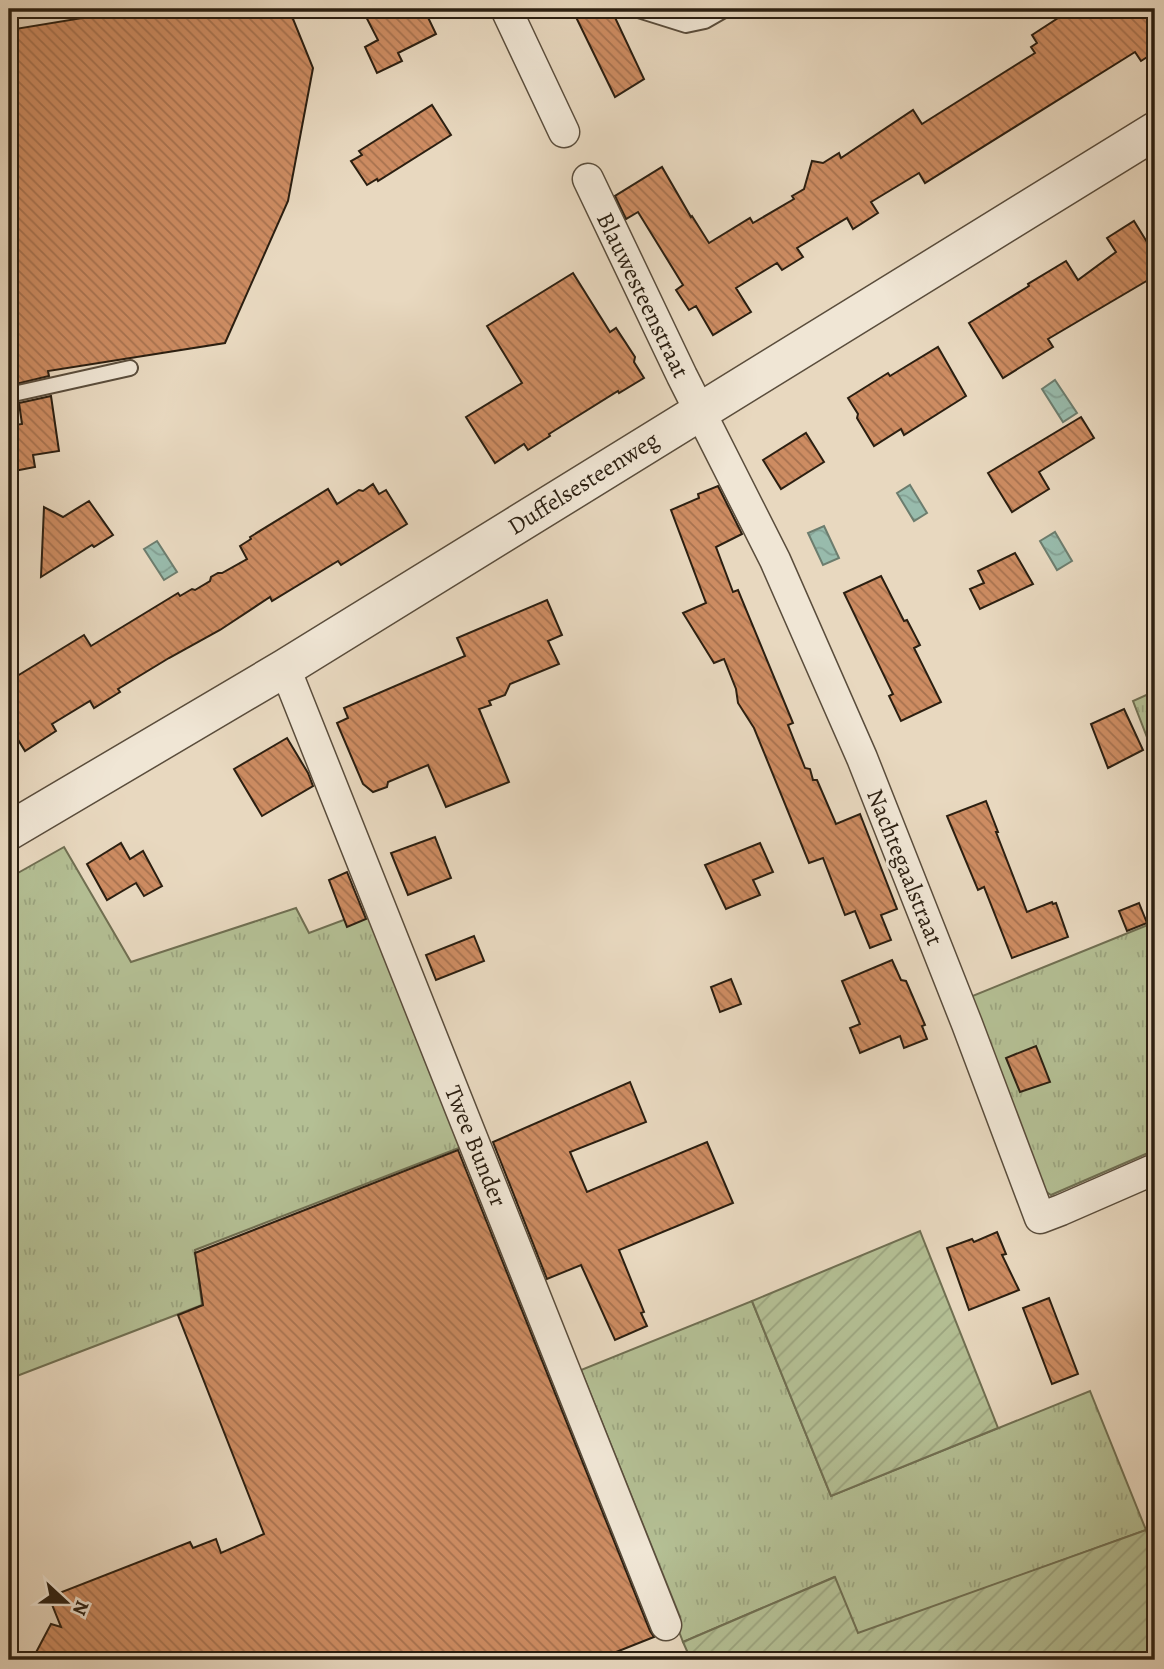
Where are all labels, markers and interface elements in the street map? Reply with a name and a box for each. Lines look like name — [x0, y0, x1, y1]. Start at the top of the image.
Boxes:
street label: Blauwesteenstraat — [589, 207, 697, 383]
street label: Duffelsesteenweg — [501, 424, 665, 542]
street label: Nachtegaalstraat — [859, 784, 951, 950]
street label: Twee Bunder — [437, 1081, 515, 1211]
north arrow — [32, 1568, 102, 1638]
text: N — [66, 1597, 95, 1619]

